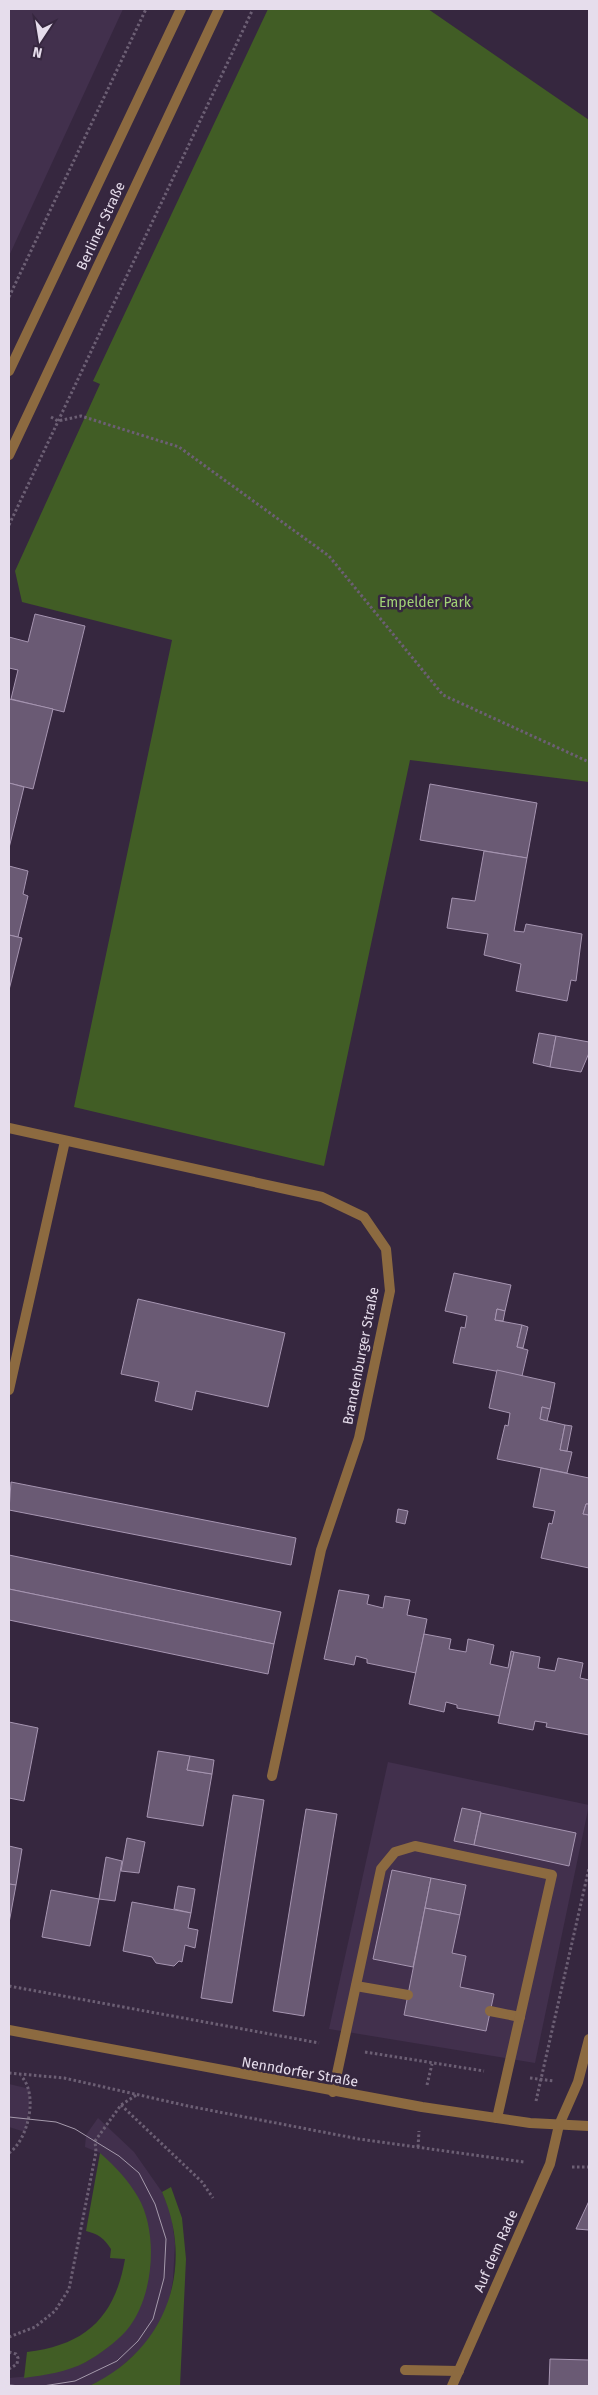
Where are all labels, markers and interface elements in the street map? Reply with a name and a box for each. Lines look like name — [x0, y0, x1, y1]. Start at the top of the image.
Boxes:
north arrow — [15, 15, 65, 65]
text: N — [31, 43, 44, 62]
street label: Berliner Straße — [73, 179, 129, 273]
park label: Empelder Park — [379, 594, 472, 611]
street label: Brandenburger Straße — [339, 1286, 383, 1426]
street label: Nenndorfer Straße — [240, 2053, 360, 2091]
street label: Auf dem Rade — [470, 2207, 522, 2295]

